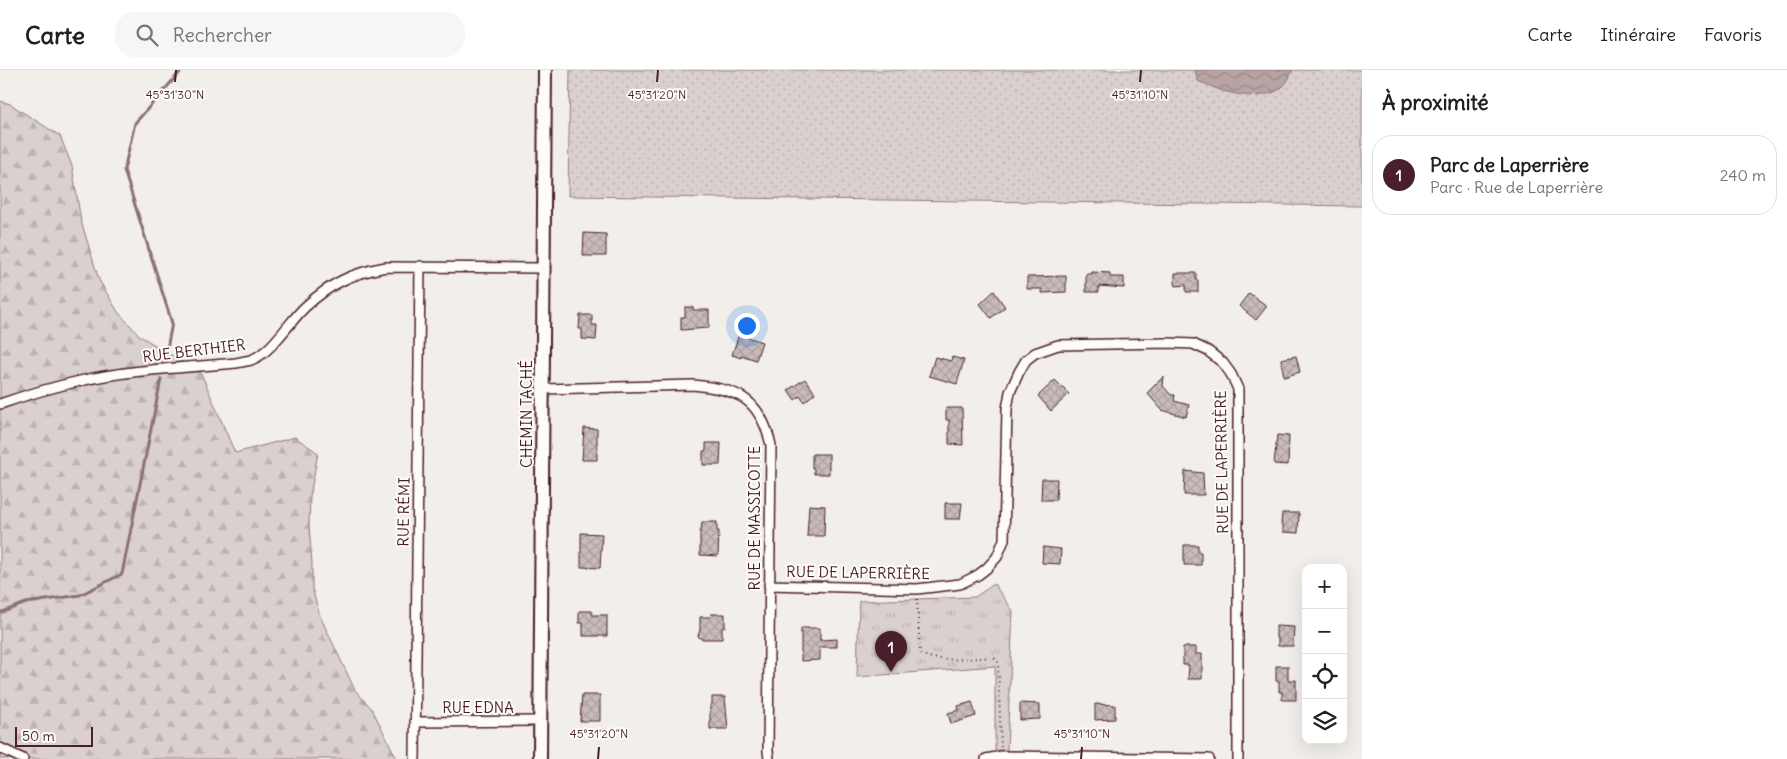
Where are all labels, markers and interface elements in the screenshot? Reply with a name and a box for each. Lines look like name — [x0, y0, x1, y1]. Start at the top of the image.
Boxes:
search box — [115, 12, 465, 57]
text: Carte — [25, 20, 85, 50]
icon: search — [133, 21, 161, 49]
text: Rechercher — [173, 23, 272, 47]
text: Carte — [1527, 23, 1572, 46]
text: Itinéraire — [1600, 23, 1676, 46]
text: Favoris — [1704, 23, 1762, 46]
text: 45°31'30"N — [146, 87, 204, 102]
text: 45°31'20"N — [628, 87, 686, 102]
text: 45°31'10"N — [1112, 87, 1168, 102]
text: À proximité — [1382, 89, 1489, 116]
text: Parc de Laperrière — [1430, 153, 1589, 177]
text: 1 — [1396, 165, 1402, 185]
text: 240 m — [1720, 165, 1766, 185]
text: Parc · Rue de Laperrière — [1430, 177, 1603, 197]
your location — [734, 313, 760, 339]
street label: RUE BERTHIER — [141, 335, 247, 366]
street label: CHEMIN TACHÉ — [517, 360, 536, 468]
street label: RUE DE LAPERRIÈRE — [1211, 390, 1232, 534]
street label: RUE DE MASSICOTTE — [745, 445, 764, 591]
street label: RUE RÉMI — [393, 477, 414, 547]
street label: RUE DE LAPERRIÈRE — [786, 562, 930, 583]
map controls — [1302, 564, 1347, 744]
button: + — [1302, 564, 1347, 609]
button: − — [1302, 609, 1347, 654]
pin: 1 — [875, 631, 907, 672]
button: locate — [1302, 654, 1347, 699]
street label: RUE EDNA — [442, 698, 514, 717]
button: layers — [1302, 699, 1347, 744]
scale bar — [15, 724, 92, 747]
text: 45°31'20"N — [570, 726, 628, 741]
text: 45°31'10"N — [1054, 726, 1110, 741]
text: 50 m — [22, 727, 55, 745]

